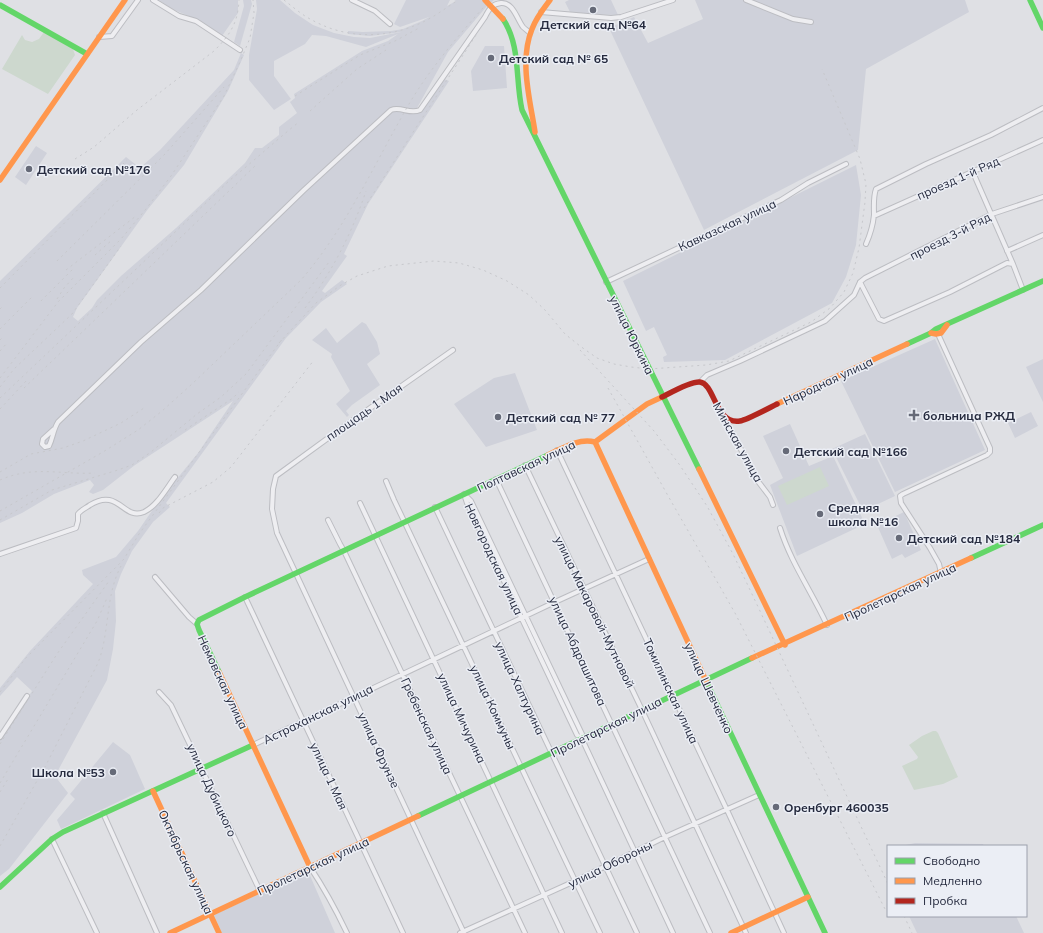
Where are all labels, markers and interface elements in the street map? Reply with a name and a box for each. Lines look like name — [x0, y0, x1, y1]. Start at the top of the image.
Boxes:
marker: Детский сад №64 — [588, 5, 598, 15]
place label: Детский сад №64 — [540, 17, 646, 32]
place label: Детский сад № 65 — [499, 51, 608, 66]
marker: Детский сад № 65 — [486, 53, 496, 63]
street label: проезд 1-й Ряд — [914, 153, 1002, 203]
place label: Детский сад №176 — [37, 162, 150, 177]
marker: Детский сад №176 — [24, 164, 34, 174]
street label: Кавказская улица — [676, 196, 778, 254]
street label: проезд 3-й Ряд — [907, 209, 993, 263]
street label: улица Юркина — [606, 293, 658, 377]
street label: Народная улица — [781, 354, 875, 408]
street label: площадь 1 Мая — [323, 380, 405, 444]
street label: Минская улица — [710, 399, 766, 485]
place label: больница РЖД — [923, 408, 1015, 423]
marker: больница РЖД — [908, 409, 920, 421]
place label: Детский сад № 77 — [506, 410, 615, 425]
marker: Детский сад № 77 — [493, 412, 503, 422]
street label: Полтавская улица — [474, 437, 578, 495]
place label: Детский сад №166 — [794, 444, 907, 459]
marker: Детский сад №166 — [781, 446, 791, 456]
place label: Средняя школа №16 — [828, 500, 898, 529]
street label: Новгородская улица — [462, 501, 526, 617]
marker: Средняя школа №16 — [815, 509, 825, 519]
place label: Детский сад №184 — [907, 531, 1020, 546]
marker: Детский сад №184 — [894, 533, 904, 543]
street label: улица Макаровой-Мутновой — [552, 534, 638, 690]
street label: Пролетарская улица — [842, 559, 958, 625]
street label: улица Абдрашитова — [546, 594, 610, 708]
street label: Немовская улица — [195, 633, 251, 731]
street label: Томилинская улица — [640, 636, 702, 746]
street label: улица Халтурина — [492, 639, 548, 737]
street label: улица Шевченко — [681, 640, 737, 736]
street label: улица Коммуны — [467, 662, 519, 752]
street label: улица Мичурина — [435, 671, 489, 765]
street label: Гребенская улица — [398, 675, 456, 777]
street label: Астраханская улица — [261, 681, 375, 747]
street label: Пролетарская улица — [548, 694, 664, 760]
street label: улица Фрунзе — [355, 710, 403, 791]
street label: улица 1 Мая — [307, 740, 351, 812]
street label: улица Дубицкого — [184, 741, 240, 839]
place label: Школа №53 — [32, 765, 105, 780]
marker: Школа №53 — [108, 767, 118, 777]
place label: Оренбург 460035 — [784, 800, 889, 815]
marker: Оренбург 460035 — [771, 802, 781, 812]
street label: Октябрьская улица — [155, 808, 217, 916]
street label: Пролетарская улица — [255, 833, 371, 899]
street label: улица Обороны — [565, 837, 655, 891]
legend — [887, 845, 1027, 917]
text: Свободно — [923, 853, 980, 868]
text: Медленно — [923, 873, 982, 888]
text: Пробка — [923, 893, 967, 908]

